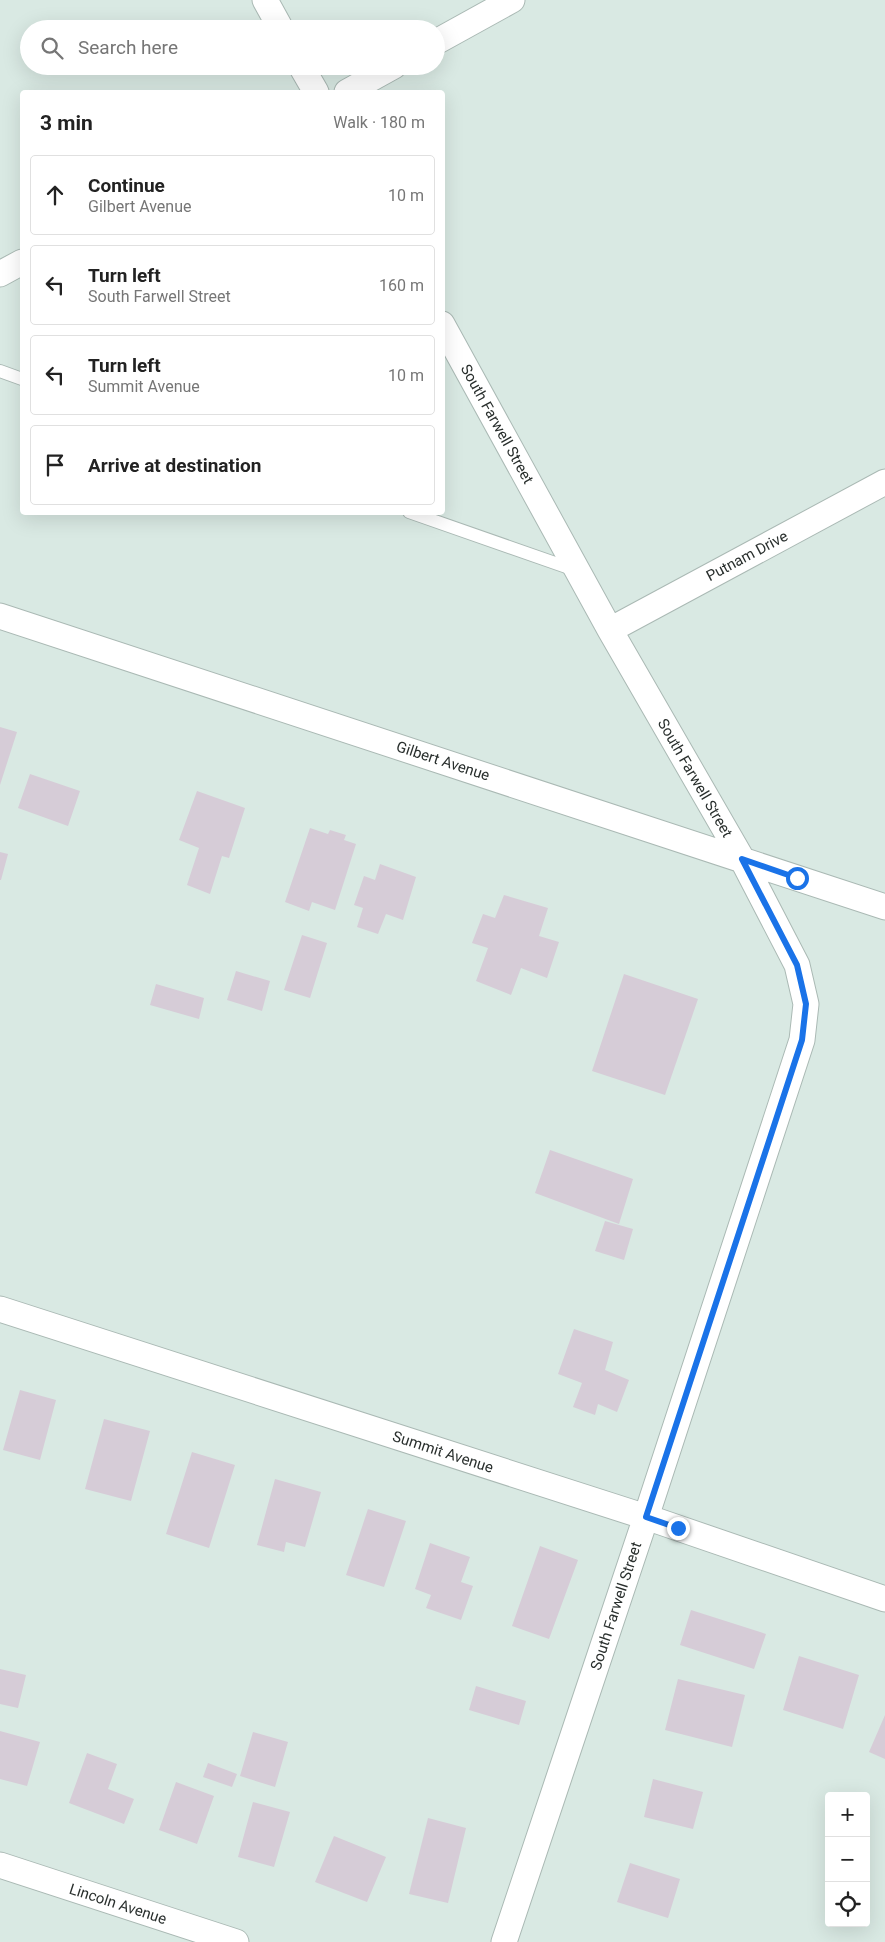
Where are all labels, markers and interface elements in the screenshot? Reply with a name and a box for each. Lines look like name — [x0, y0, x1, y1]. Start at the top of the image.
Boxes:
search box — [20, 20, 445, 75]
icon: search — [38, 34, 66, 62]
text: Search here — [78, 36, 178, 59]
text: 3 min — [40, 111, 93, 135]
text: Walk · 180 m — [333, 113, 425, 132]
text: Continue — [88, 174, 165, 197]
icon: ahead — [41, 181, 69, 209]
text: 10 m — [388, 186, 424, 205]
text: Gilbert Avenue — [88, 197, 191, 216]
text: Turn left — [88, 264, 161, 287]
icon: left — [41, 271, 69, 299]
text: 160 m — [379, 276, 424, 295]
text: South Farwell Street — [88, 287, 231, 306]
text: Turn left — [88, 354, 161, 377]
icon: left — [41, 361, 69, 389]
street label: South Farwell Street — [457, 361, 537, 487]
text: 10 m — [388, 366, 424, 385]
text: Summit Avenue — [88, 377, 200, 396]
icon: arrive — [41, 451, 69, 479]
text: Arrive at destination — [88, 454, 261, 477]
street label: Putnam Drive — [703, 527, 791, 585]
street label: South Farwell Street — [654, 716, 736, 841]
street label: Gilbert Avenue — [394, 737, 492, 785]
route start — [786, 867, 809, 890]
street label: Summit Avenue — [390, 1427, 496, 1477]
route end — [667, 1517, 690, 1540]
street label: South Farwell Street — [587, 1539, 645, 1672]
map controls — [825, 1792, 870, 1927]
button: + — [825, 1792, 870, 1837]
button: − — [825, 1837, 870, 1882]
street label: Lincoln Avenue — [67, 1880, 169, 1928]
button: locate — [825, 1882, 870, 1927]

